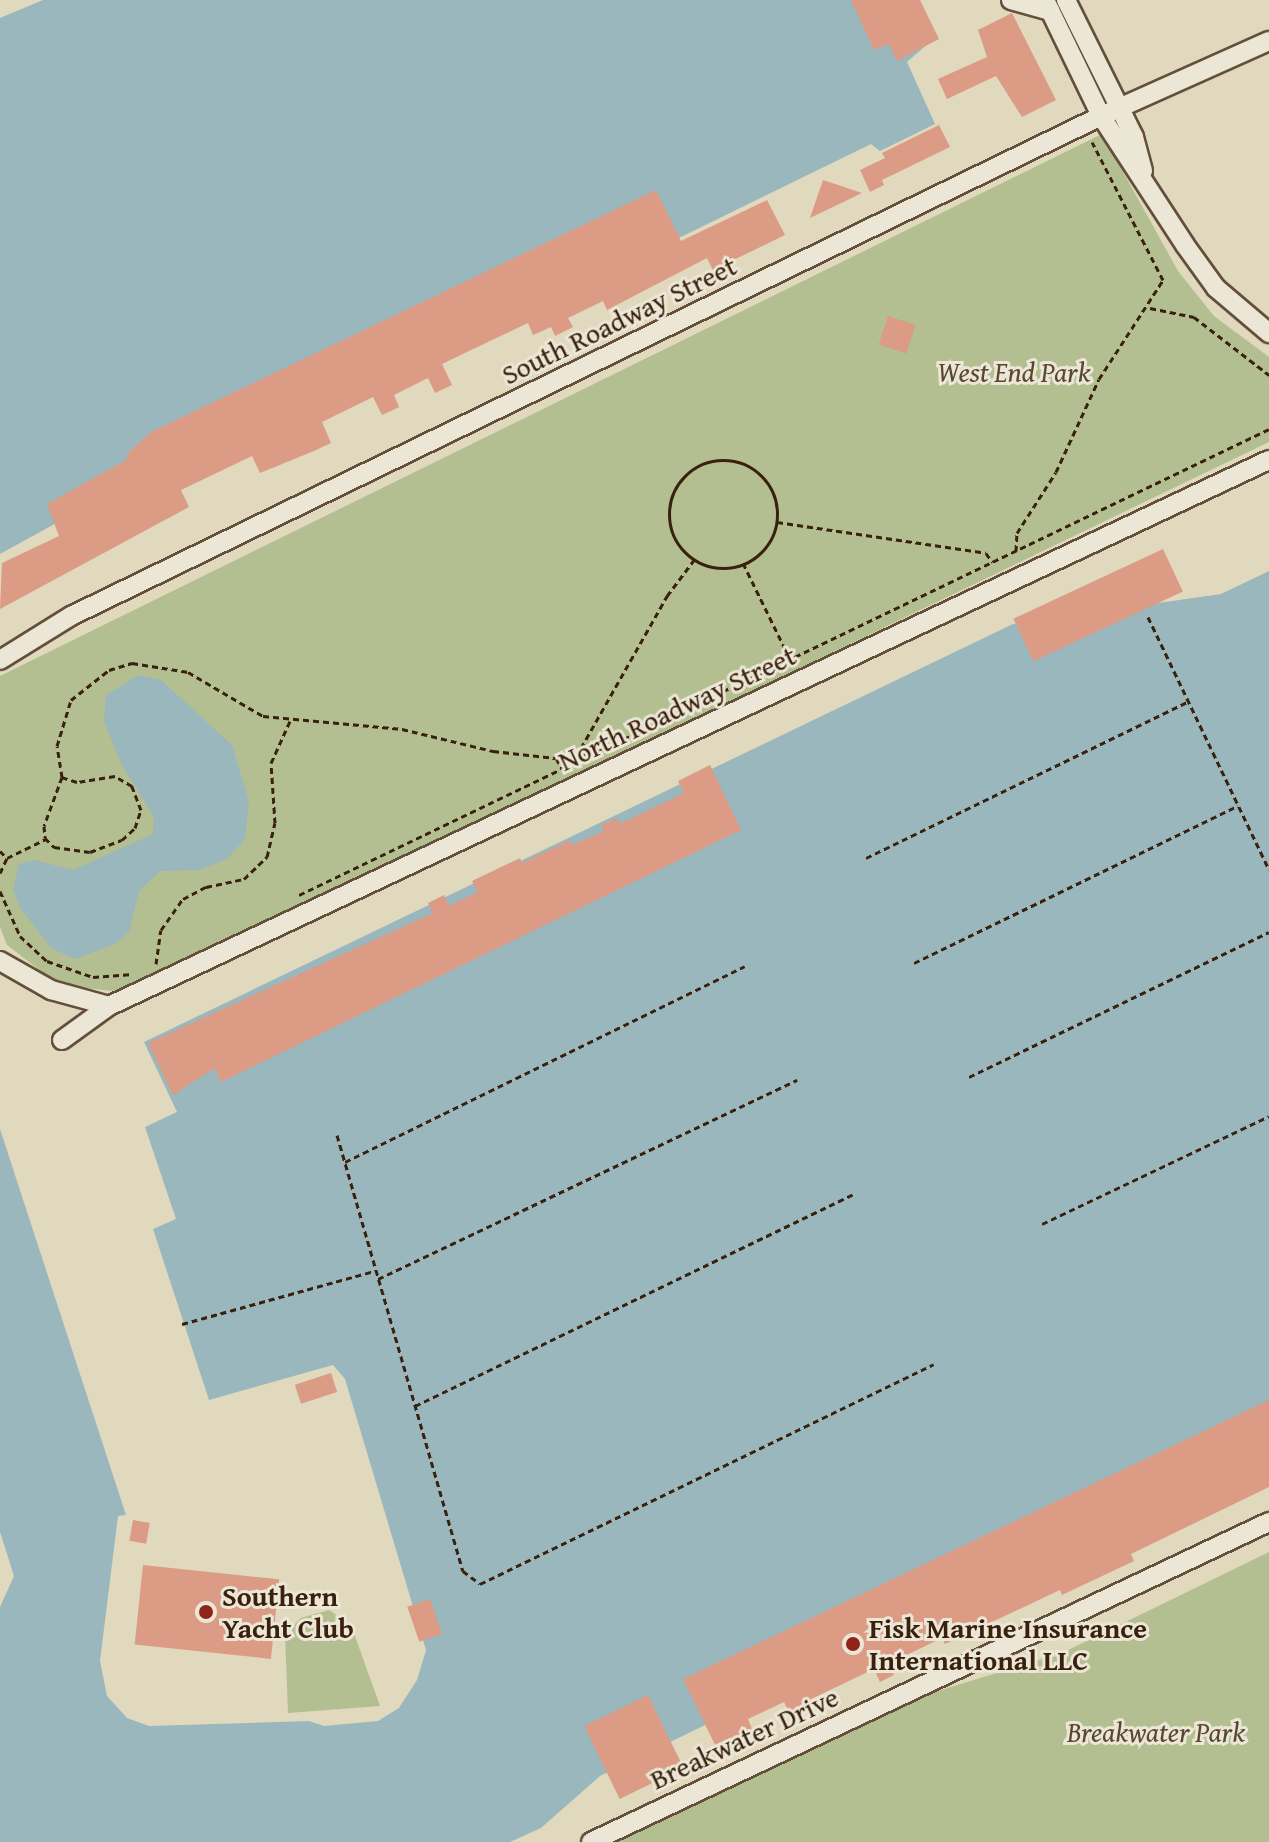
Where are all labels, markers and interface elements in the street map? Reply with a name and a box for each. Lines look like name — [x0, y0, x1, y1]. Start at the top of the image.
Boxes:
street label: South Roadway Street — [496, 249, 742, 391]
park label: West End Park — [938, 355, 1090, 389]
street label: North Roadway Street — [553, 638, 801, 778]
place label: Southern Yacht Club — [222, 1579, 354, 1645]
marker: Southern Yacht Club — [197, 1603, 215, 1621]
place label: Fisk Marine Insurance International LLC — [869, 1611, 1147, 1677]
marker: Fisk Marine Insurance International LLC — [844, 1635, 862, 1653]
street label: Breakwater Drive — [645, 1680, 843, 1796]
park label: Breakwater Park — [1067, 1715, 1245, 1749]

